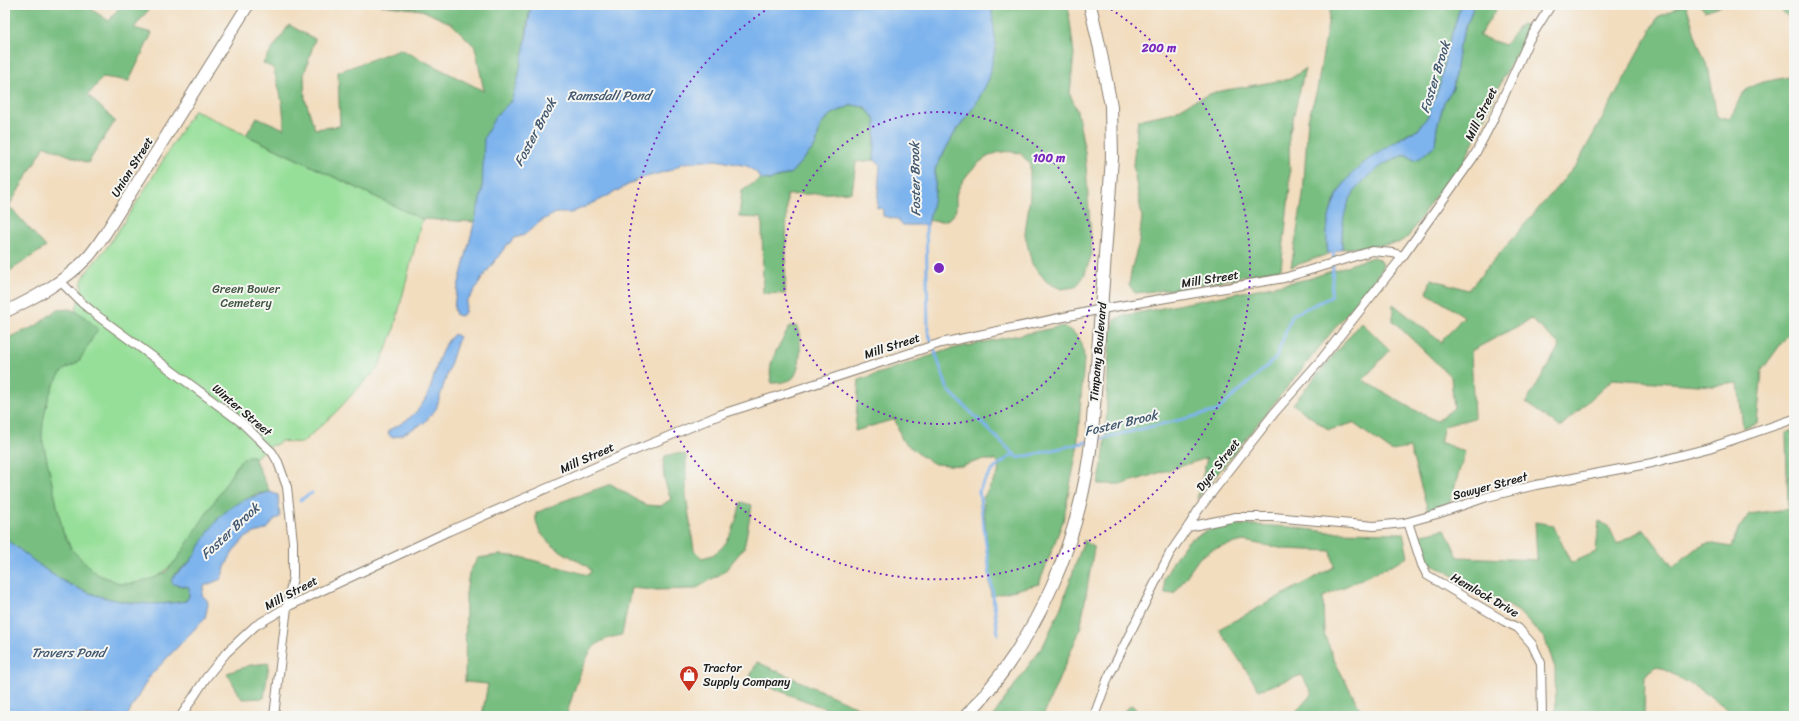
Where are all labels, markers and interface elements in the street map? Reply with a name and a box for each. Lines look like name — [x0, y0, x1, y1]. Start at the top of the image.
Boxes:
water label: Foster Brook — [1413, 36, 1457, 116]
text: 200 m — [1141, 37, 1177, 59]
street label: Mill Street — [1458, 83, 1504, 145]
water label: Ramsdall Pond — [568, 84, 655, 107]
water label: Foster Brook — [507, 92, 564, 170]
street label: Union Street — [105, 132, 159, 202]
water label: Foster Brook — [903, 140, 927, 216]
text: 100 m — [1033, 147, 1066, 169]
centre of rings — [932, 261, 946, 275]
street label: Mill Street — [1180, 264, 1240, 294]
park label: Green Bower Cemetery — [212, 278, 281, 314]
street label: Timpany Boulevard — [1083, 301, 1113, 403]
street label: Mill Street — [861, 327, 923, 365]
street label: Winter Street — [207, 378, 278, 443]
water label: Foster Brook — [1082, 403, 1162, 443]
street label: Dyer Street — [1190, 434, 1246, 496]
street label: Mill Street — [556, 436, 618, 480]
street label: Sawyer Street — [1450, 465, 1531, 507]
water label: Foster Brook — [195, 496, 267, 565]
street label: Hemlock Drive — [1447, 566, 1523, 624]
street label: Mill Street — [260, 570, 322, 616]
water label: Travers Pond — [31, 641, 109, 664]
place label: Tractor Supply Company — [703, 657, 791, 693]
shop icon: Tractor Supply Company — [678, 664, 700, 692]

